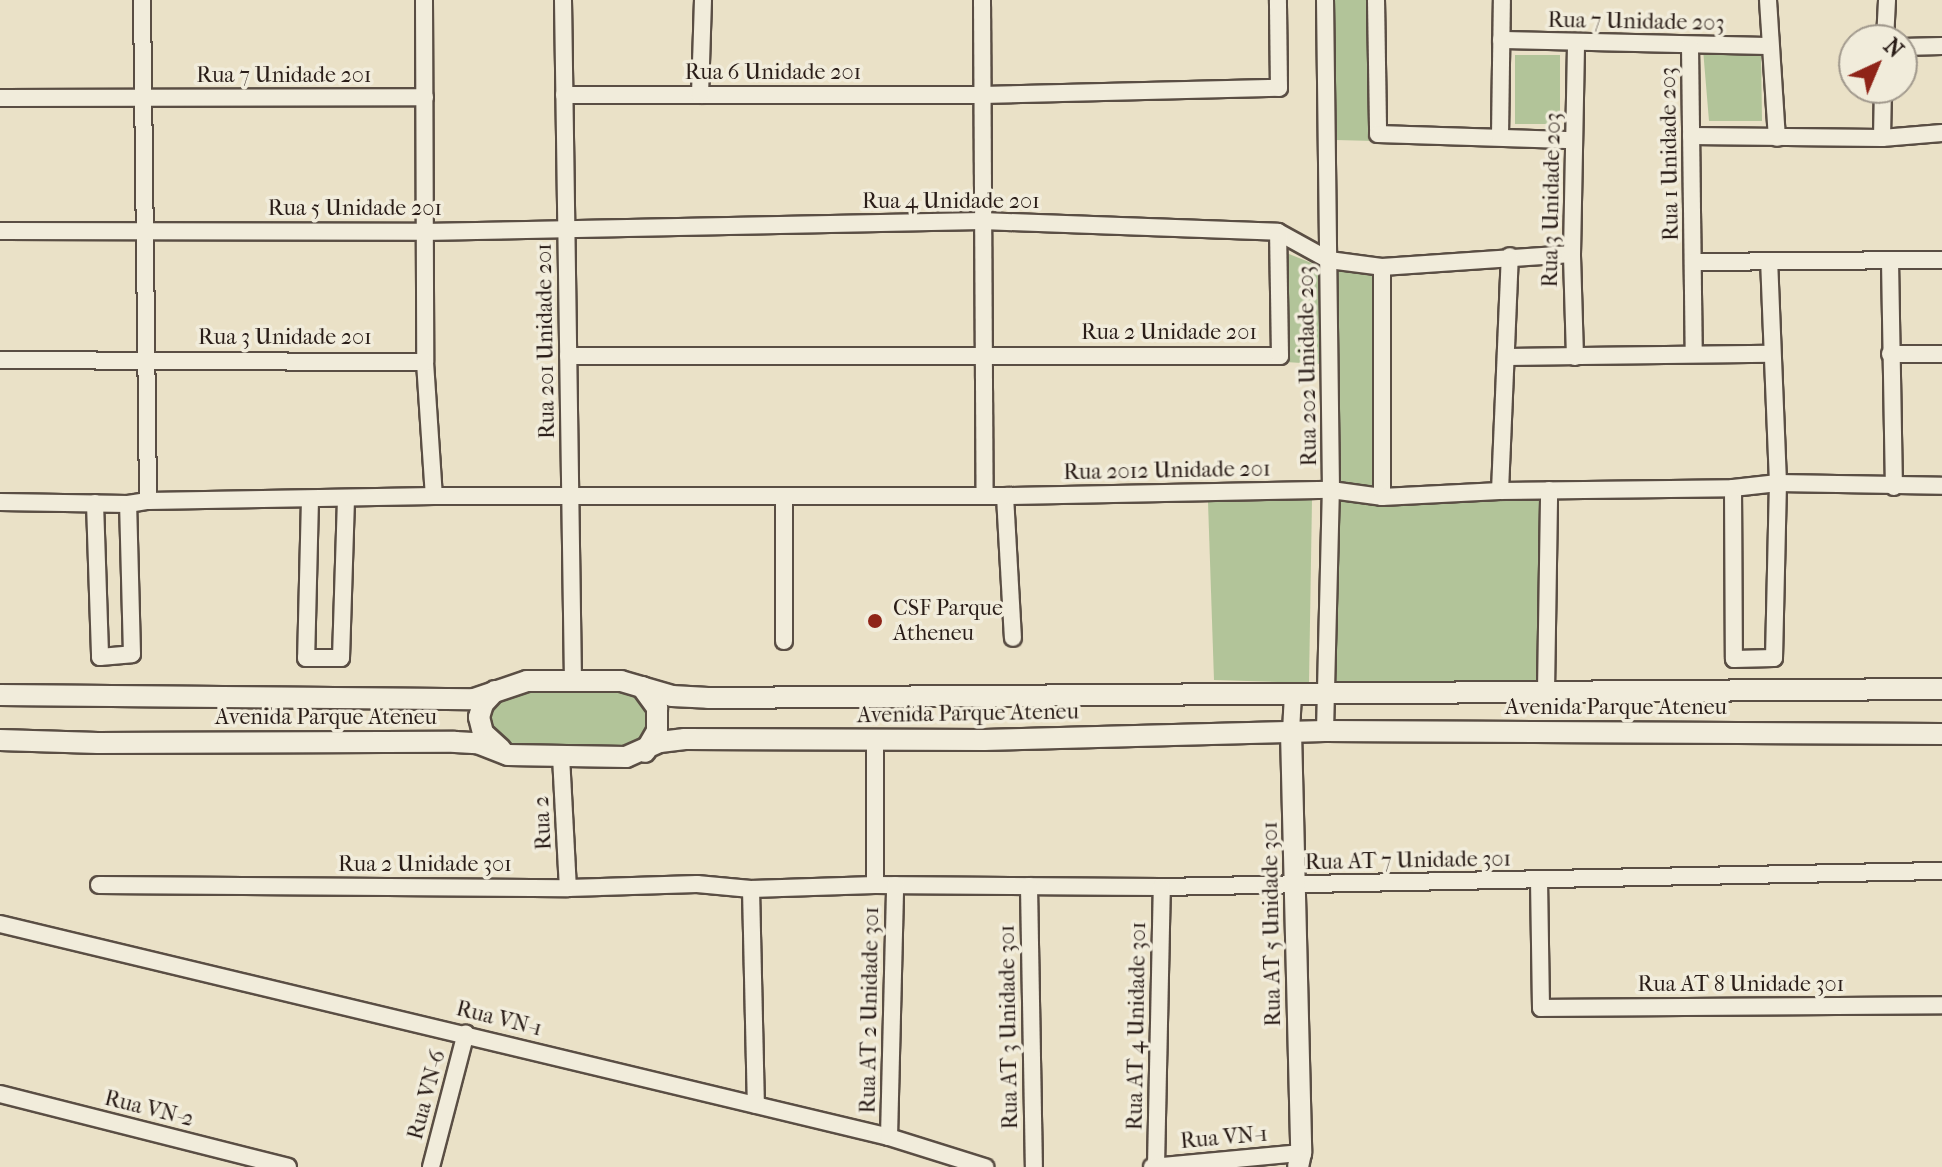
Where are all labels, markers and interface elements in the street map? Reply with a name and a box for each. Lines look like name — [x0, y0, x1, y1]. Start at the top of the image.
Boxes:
street label: Rua 7 Unidade 203 — [1547, 7, 1725, 37]
north arrow — [1838, 24, 1918, 104]
text: N — [1878, 33, 1908, 63]
street label: Rua 6 Unidade 201 — [685, 60, 861, 86]
street label: Rua 7 Unidade 201 — [196, 63, 372, 89]
street label: Rua 1 Unidade 203 — [1655, 67, 1685, 241]
street label: Rua 3 Unidade 203 — [1537, 112, 1567, 288]
street label: Rua 4 Unidade 201 — [862, 189, 1040, 215]
street label: Rua 5 Unidade 201 — [268, 196, 442, 222]
street label: Rua 201 Unidade 201 — [531, 243, 561, 439]
street label: Rua 202 Unidade 203 — [1293, 265, 1323, 467]
street label: Rua 2 Unidade 201 — [1081, 320, 1257, 346]
street label: Rua 3 Unidade 201 — [198, 325, 372, 351]
street label: Rua 2012 Unidade 201 — [1063, 456, 1271, 486]
place label: CSF Parque Atheneu — [893, 595, 1003, 646]
marker: CSF Parque Atheneu — [864, 610, 886, 632]
street label: Avenida Parque Ateneu — [1505, 695, 1727, 721]
street label: Avenida Parque Ateneu — [857, 699, 1079, 729]
street label: Avenida Parque Ateneu — [215, 705, 437, 731]
street label: Rua 2 — [528, 795, 558, 851]
street label: Rua AT 5 Unidade 301 — [1257, 821, 1287, 1027]
street label: Rua AT 7 Unidade 301 — [1305, 846, 1511, 876]
street label: Rua 2 Unidade 301 — [338, 852, 512, 878]
street label: Rua AT 2 Unidade 301 — [855, 906, 885, 1114]
street label: Rua AT 4 Unidade 301 — [1122, 921, 1152, 1131]
street label: Rua AT 3 Unidade 301 — [994, 924, 1024, 1130]
street label: Rua AT 8 Unidade 301 — [1638, 972, 1844, 998]
street label: Rua VN-1 — [453, 996, 545, 1042]
street label: Rua VN-6 — [402, 1047, 452, 1143]
street label: Rua VN-2 — [102, 1085, 196, 1133]
street label: Rua VN-1 — [1179, 1121, 1269, 1155]

